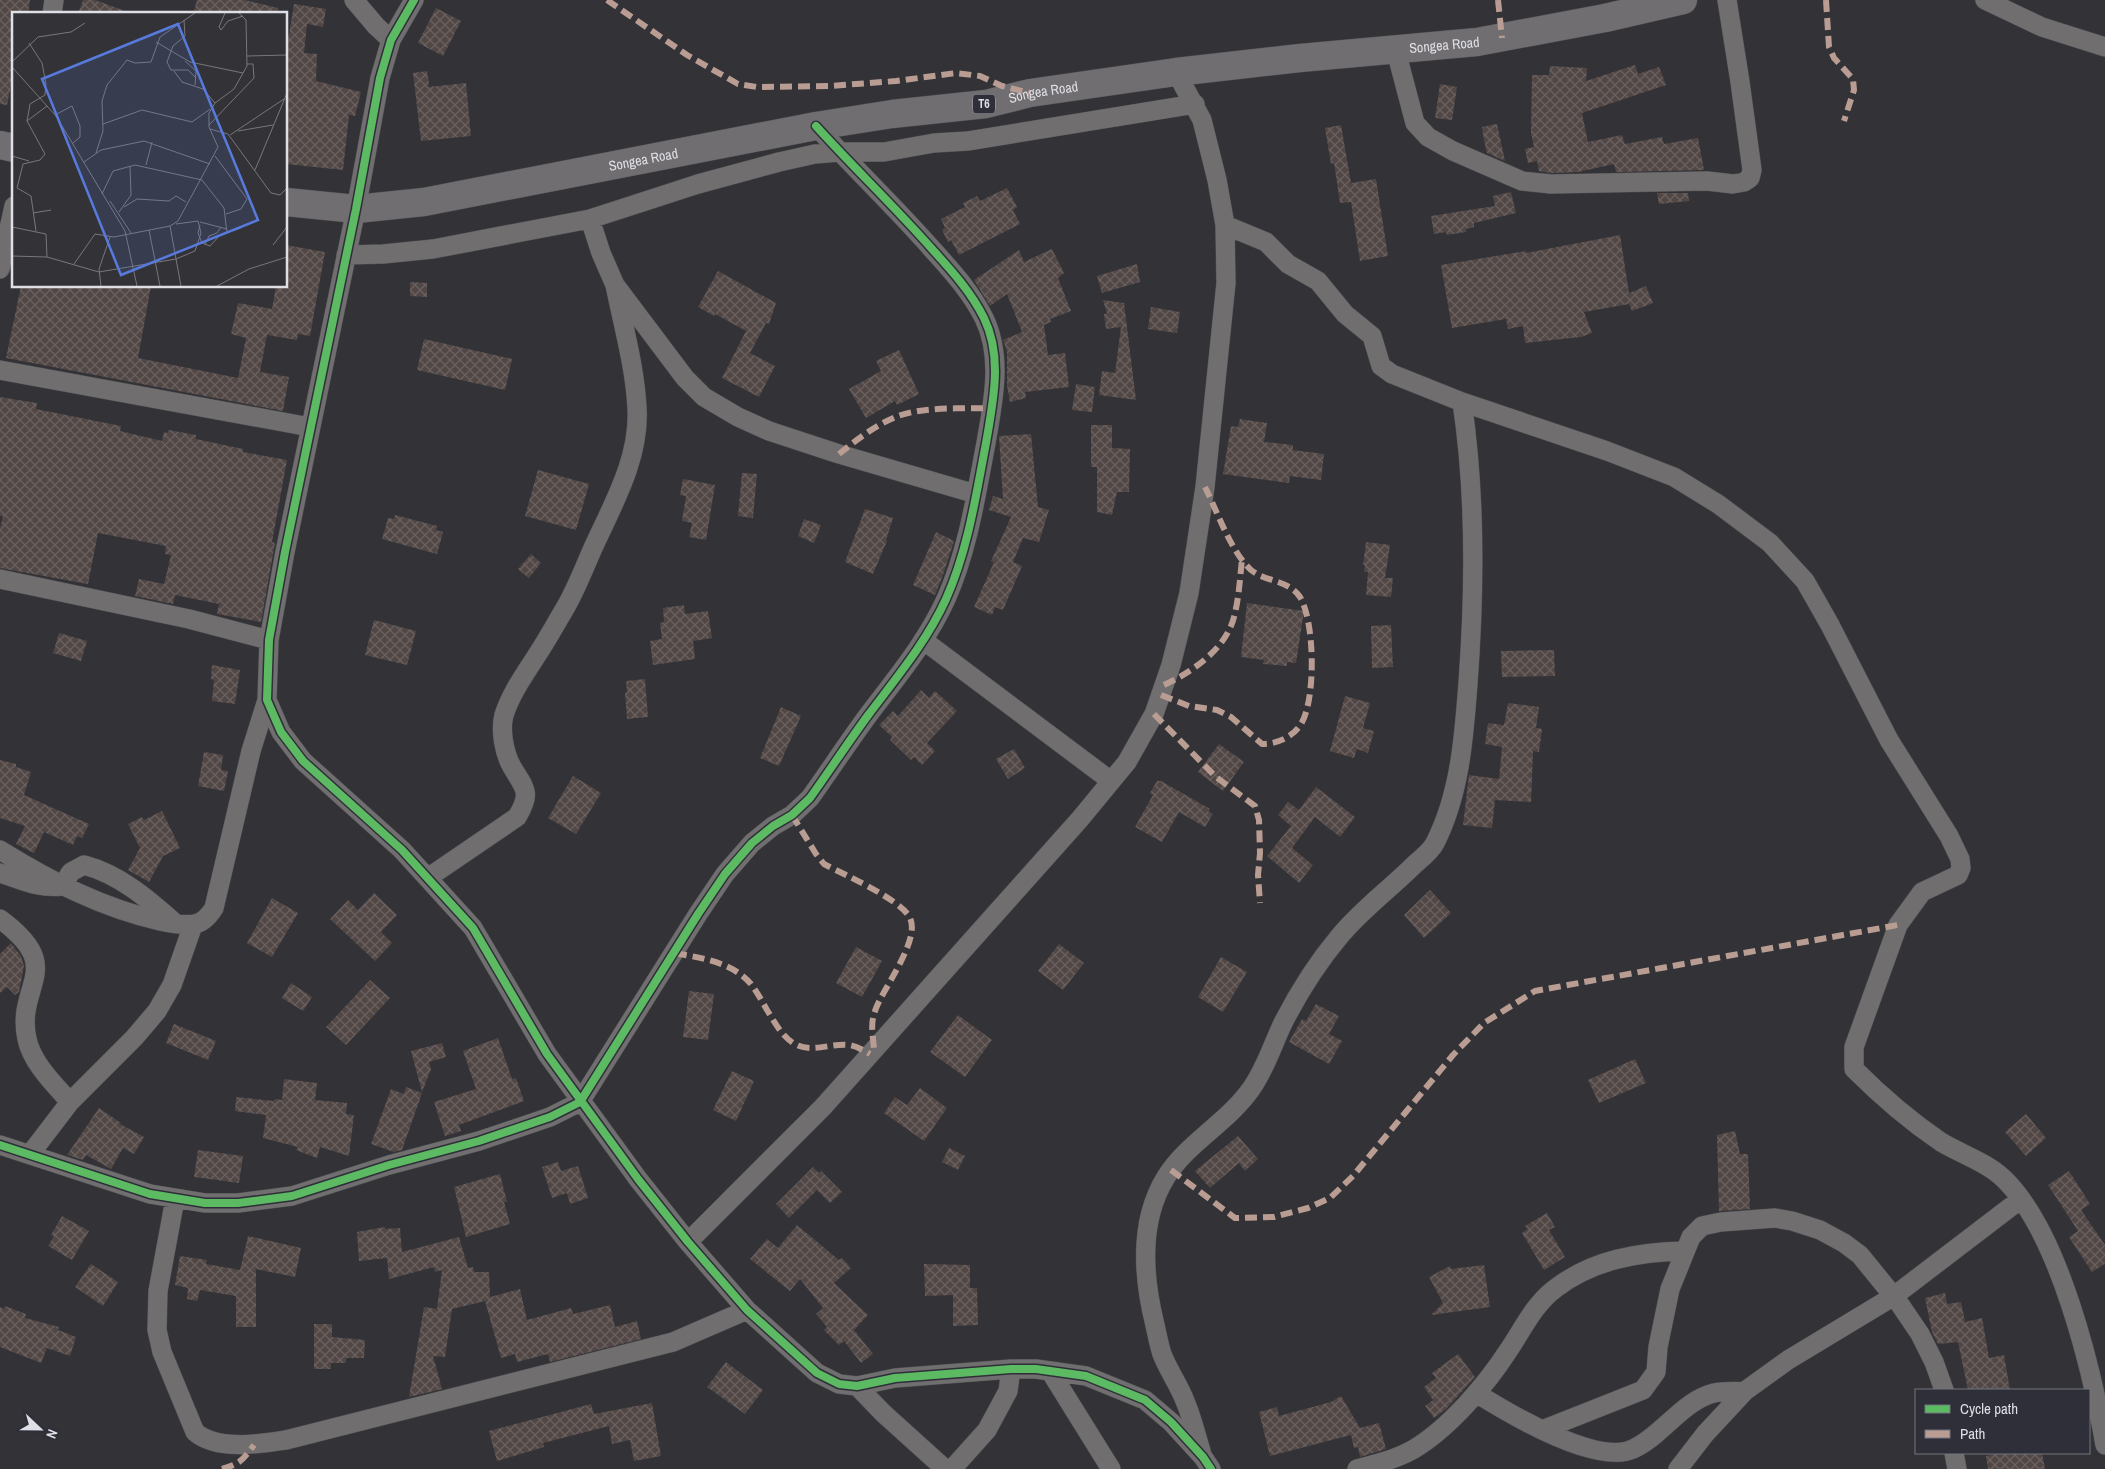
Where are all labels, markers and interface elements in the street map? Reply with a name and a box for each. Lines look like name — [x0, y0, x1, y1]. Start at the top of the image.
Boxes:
inset map — [12, 12, 288, 288]
street label: Songea Road — [1408, 33, 1480, 57]
street label: Songea Road — [1006, 77, 1079, 107]
road number: T6 — [973, 95, 995, 114]
street label: Songea Road — [607, 144, 679, 175]
legend — [1915, 1389, 2090, 1454]
text: Cycle path — [1960, 1398, 2018, 1419]
north arrow — [15, 1404, 65, 1454]
text: Path — [1960, 1423, 1985, 1444]
text: N — [42, 1427, 62, 1441]

